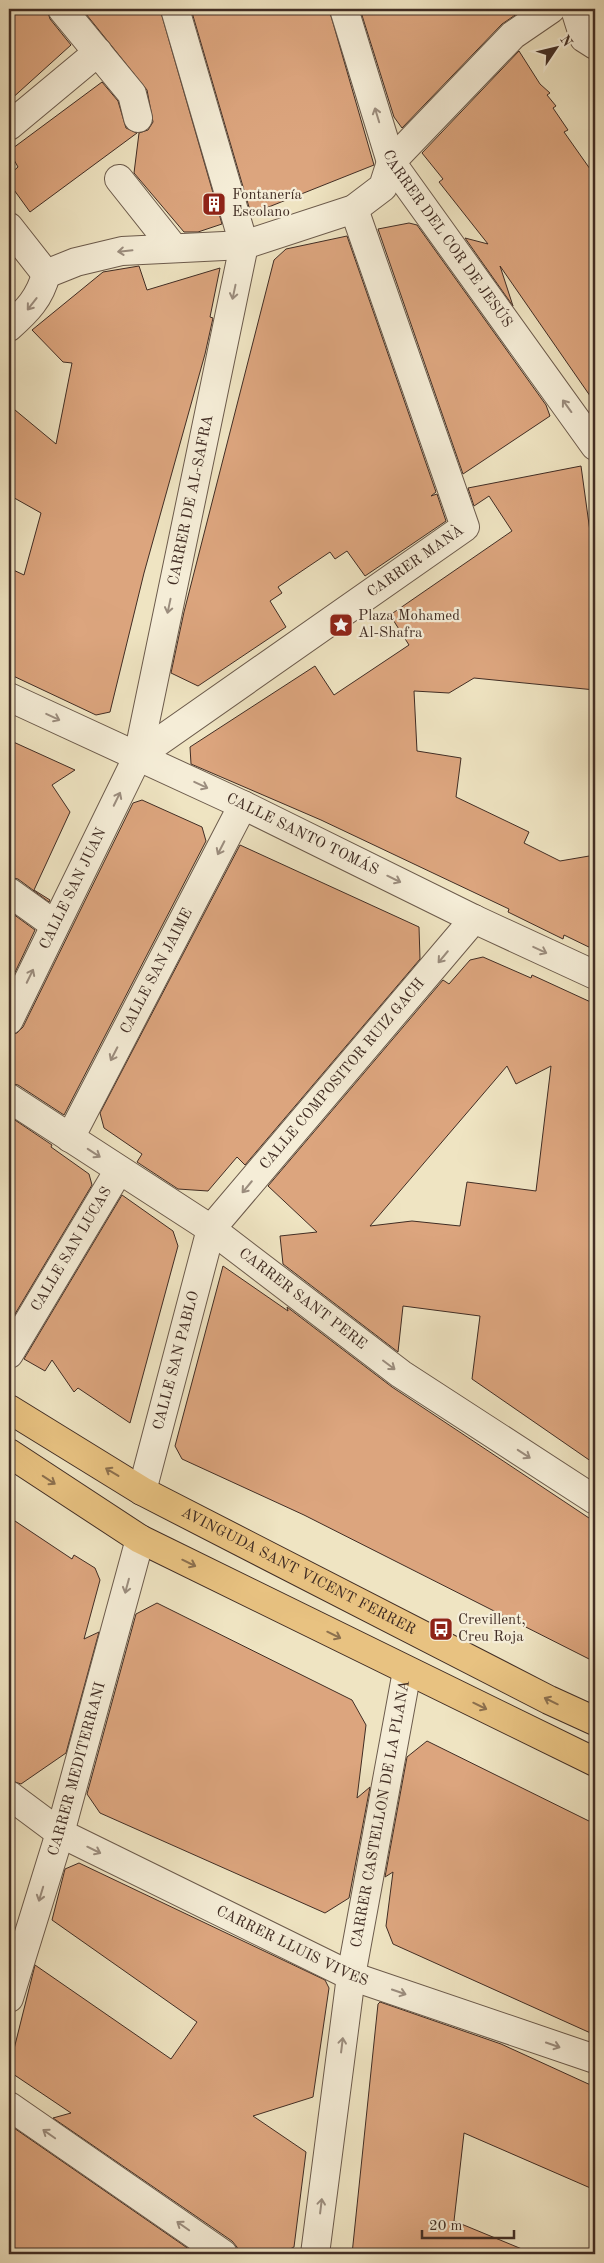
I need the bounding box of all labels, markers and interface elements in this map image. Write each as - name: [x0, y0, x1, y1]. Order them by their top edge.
- north arrow: [532, 22, 582, 72]
- text: N: [557, 33, 575, 50]
- one-way arrow: [371, 107, 381, 123]
- street label: CARRER DEL COR DE JESÚS: [380, 148, 515, 330]
- place label: Fontanería Escolano: [232, 188, 302, 220]
- building icon: Fontanería Escolano: [201, 191, 227, 217]
- one-way arrow: [117, 246, 133, 256]
- one-way arrow: [229, 284, 238, 300]
- one-way arrow: [27, 297, 38, 310]
- one-way arrow: [562, 399, 572, 413]
- street label: CARRER DE AL-SAFRA: [166, 413, 216, 587]
- street label: CARRER MANÀ: [365, 520, 467, 600]
- one-way arrow: [164, 597, 174, 613]
- place label: Plaza Mohamed Al-Shafra: [358, 609, 460, 641]
- place icon: Plaza Mohamed Al-Shafra: [328, 612, 354, 638]
- one-way arrow: [45, 713, 60, 722]
- one-way arrow: [193, 781, 208, 790]
- street label: CALLE SANTO TOMÁS: [224, 791, 381, 878]
- one-way arrow: [113, 792, 122, 807]
- street label: CALLE SAN JUAN: [37, 825, 109, 952]
- one-way arrow: [216, 840, 225, 855]
- one-way arrow: [386, 875, 401, 885]
- street label: CALLE SAN JAIME: [118, 906, 195, 1036]
- one-way arrow: [532, 945, 547, 955]
- one-way arrow: [437, 950, 448, 963]
- one-way arrow: [26, 969, 35, 984]
- street label: CALLE COMPOSITOR RUIZ GACH: [257, 976, 428, 1173]
- one-way arrow: [109, 1047, 119, 1062]
- one-way arrow: [86, 1149, 100, 1159]
- one-way arrow: [241, 1180, 252, 1193]
- street label: CALLE SAN LUCAS: [29, 1184, 115, 1314]
- street label: CARRER SANT PERE: [236, 1246, 369, 1352]
- street label: CALLE SAN PABLO: [151, 1289, 202, 1432]
- one-way arrow: [382, 1359, 395, 1370]
- one-way arrow: [517, 1450, 531, 1460]
- one-way arrow: [105, 1467, 119, 1478]
- one-way arrow: [42, 1475, 56, 1485]
- street label: AVINGUDA SANT VICENT FERRER: [179, 1505, 418, 1638]
- one-way arrow: [181, 1558, 196, 1568]
- one-way arrow: [122, 1578, 131, 1594]
- place label: Crevillent, Creu Roja: [458, 1613, 526, 1645]
- bus stop icon: Crevillent, Creu Roja: [428, 1616, 454, 1642]
- one-way arrow: [326, 1631, 341, 1640]
- street label: CARRER CASTELLON DE LA PLANA: [349, 1679, 413, 1949]
- street label: CARRER MEDITERRANI: [46, 1680, 108, 1858]
- one-way arrow: [544, 1696, 559, 1705]
- one-way arrow: [472, 1702, 487, 1712]
- one-way arrow: [86, 1845, 101, 1855]
- one-way arrow: [36, 1886, 45, 1902]
- street label: CARRER LLUIS VIVES: [214, 1903, 370, 1989]
- one-way arrow: [391, 1988, 407, 1998]
- one-way arrow: [337, 2037, 347, 2053]
- one-way arrow: [545, 2041, 560, 2050]
- one-way arrow: [43, 2129, 57, 2139]
- one-way arrow: [316, 2198, 326, 2214]
- scale bar: [422, 2208, 514, 2240]
- text: 20 m: [429, 2219, 463, 2234]
- one-way arrow: [176, 2221, 190, 2231]

